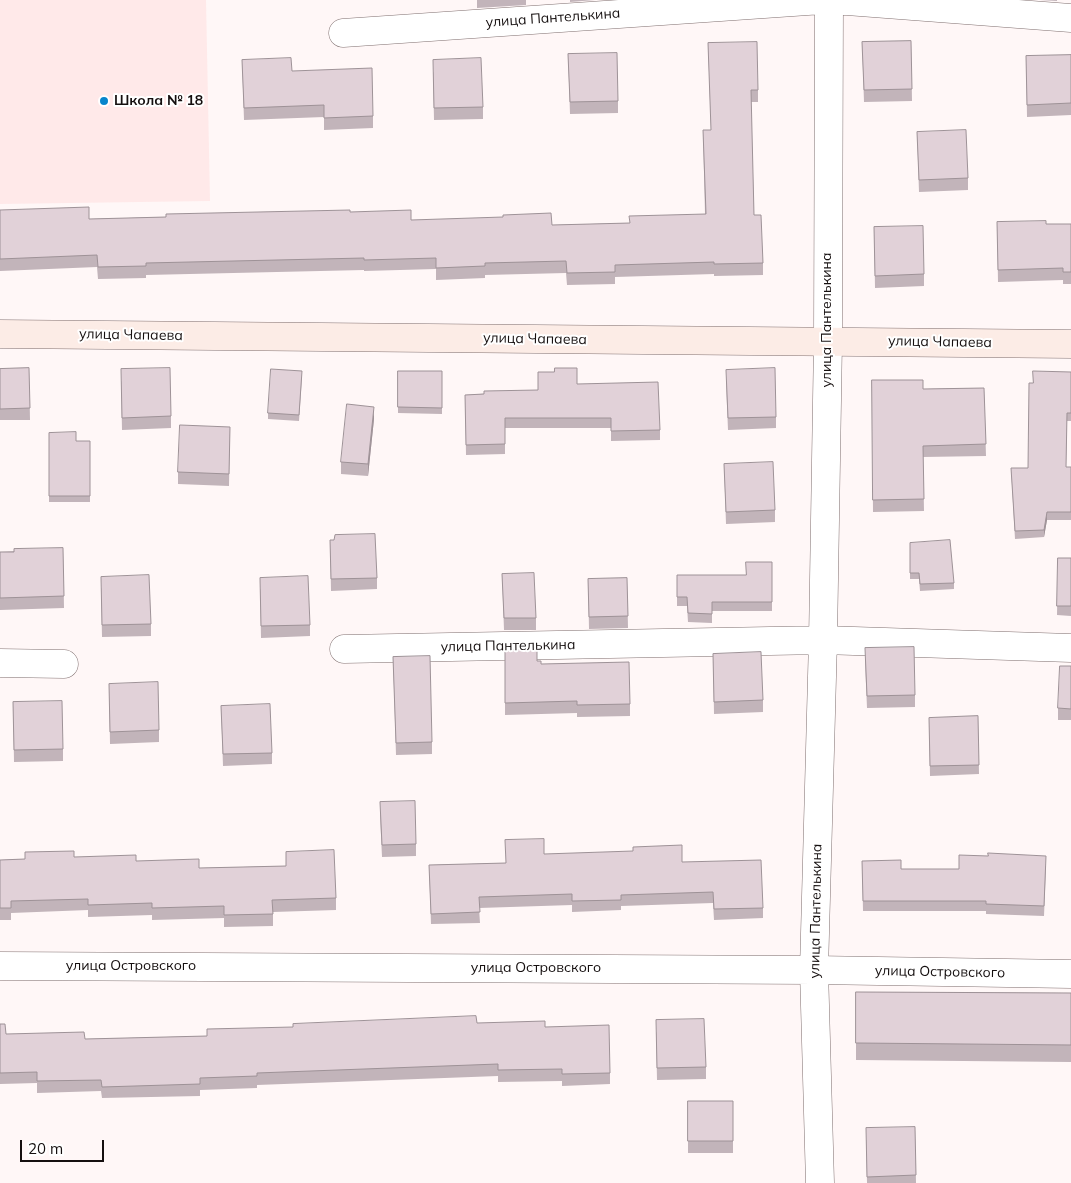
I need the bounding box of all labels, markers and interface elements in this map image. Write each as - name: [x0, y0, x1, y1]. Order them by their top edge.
- street label: улица Пантелькина: [485, 5, 621, 31]
- place label: Школа № 18: [114, 93, 203, 109]
- marker: Школа № 18: [98, 95, 110, 107]
- street label: улица Пантелькина: [819, 253, 835, 387]
- street label: улица Чапаева: [79, 326, 183, 344]
- street label: улица Чапаева: [483, 330, 587, 348]
- street label: улица Чапаева: [888, 333, 992, 351]
- street label: улица Пантелькина: [440, 636, 576, 656]
- street label: улица Пантелькина: [806, 843, 826, 979]
- street label: улица Островского: [66, 958, 196, 974]
- street label: улица Островского: [471, 960, 601, 976]
- street label: улица Островского: [875, 962, 1005, 982]
- scale bar: [22, 1130, 106, 1162]
- text: 20 m: [28, 1139, 63, 1158]

